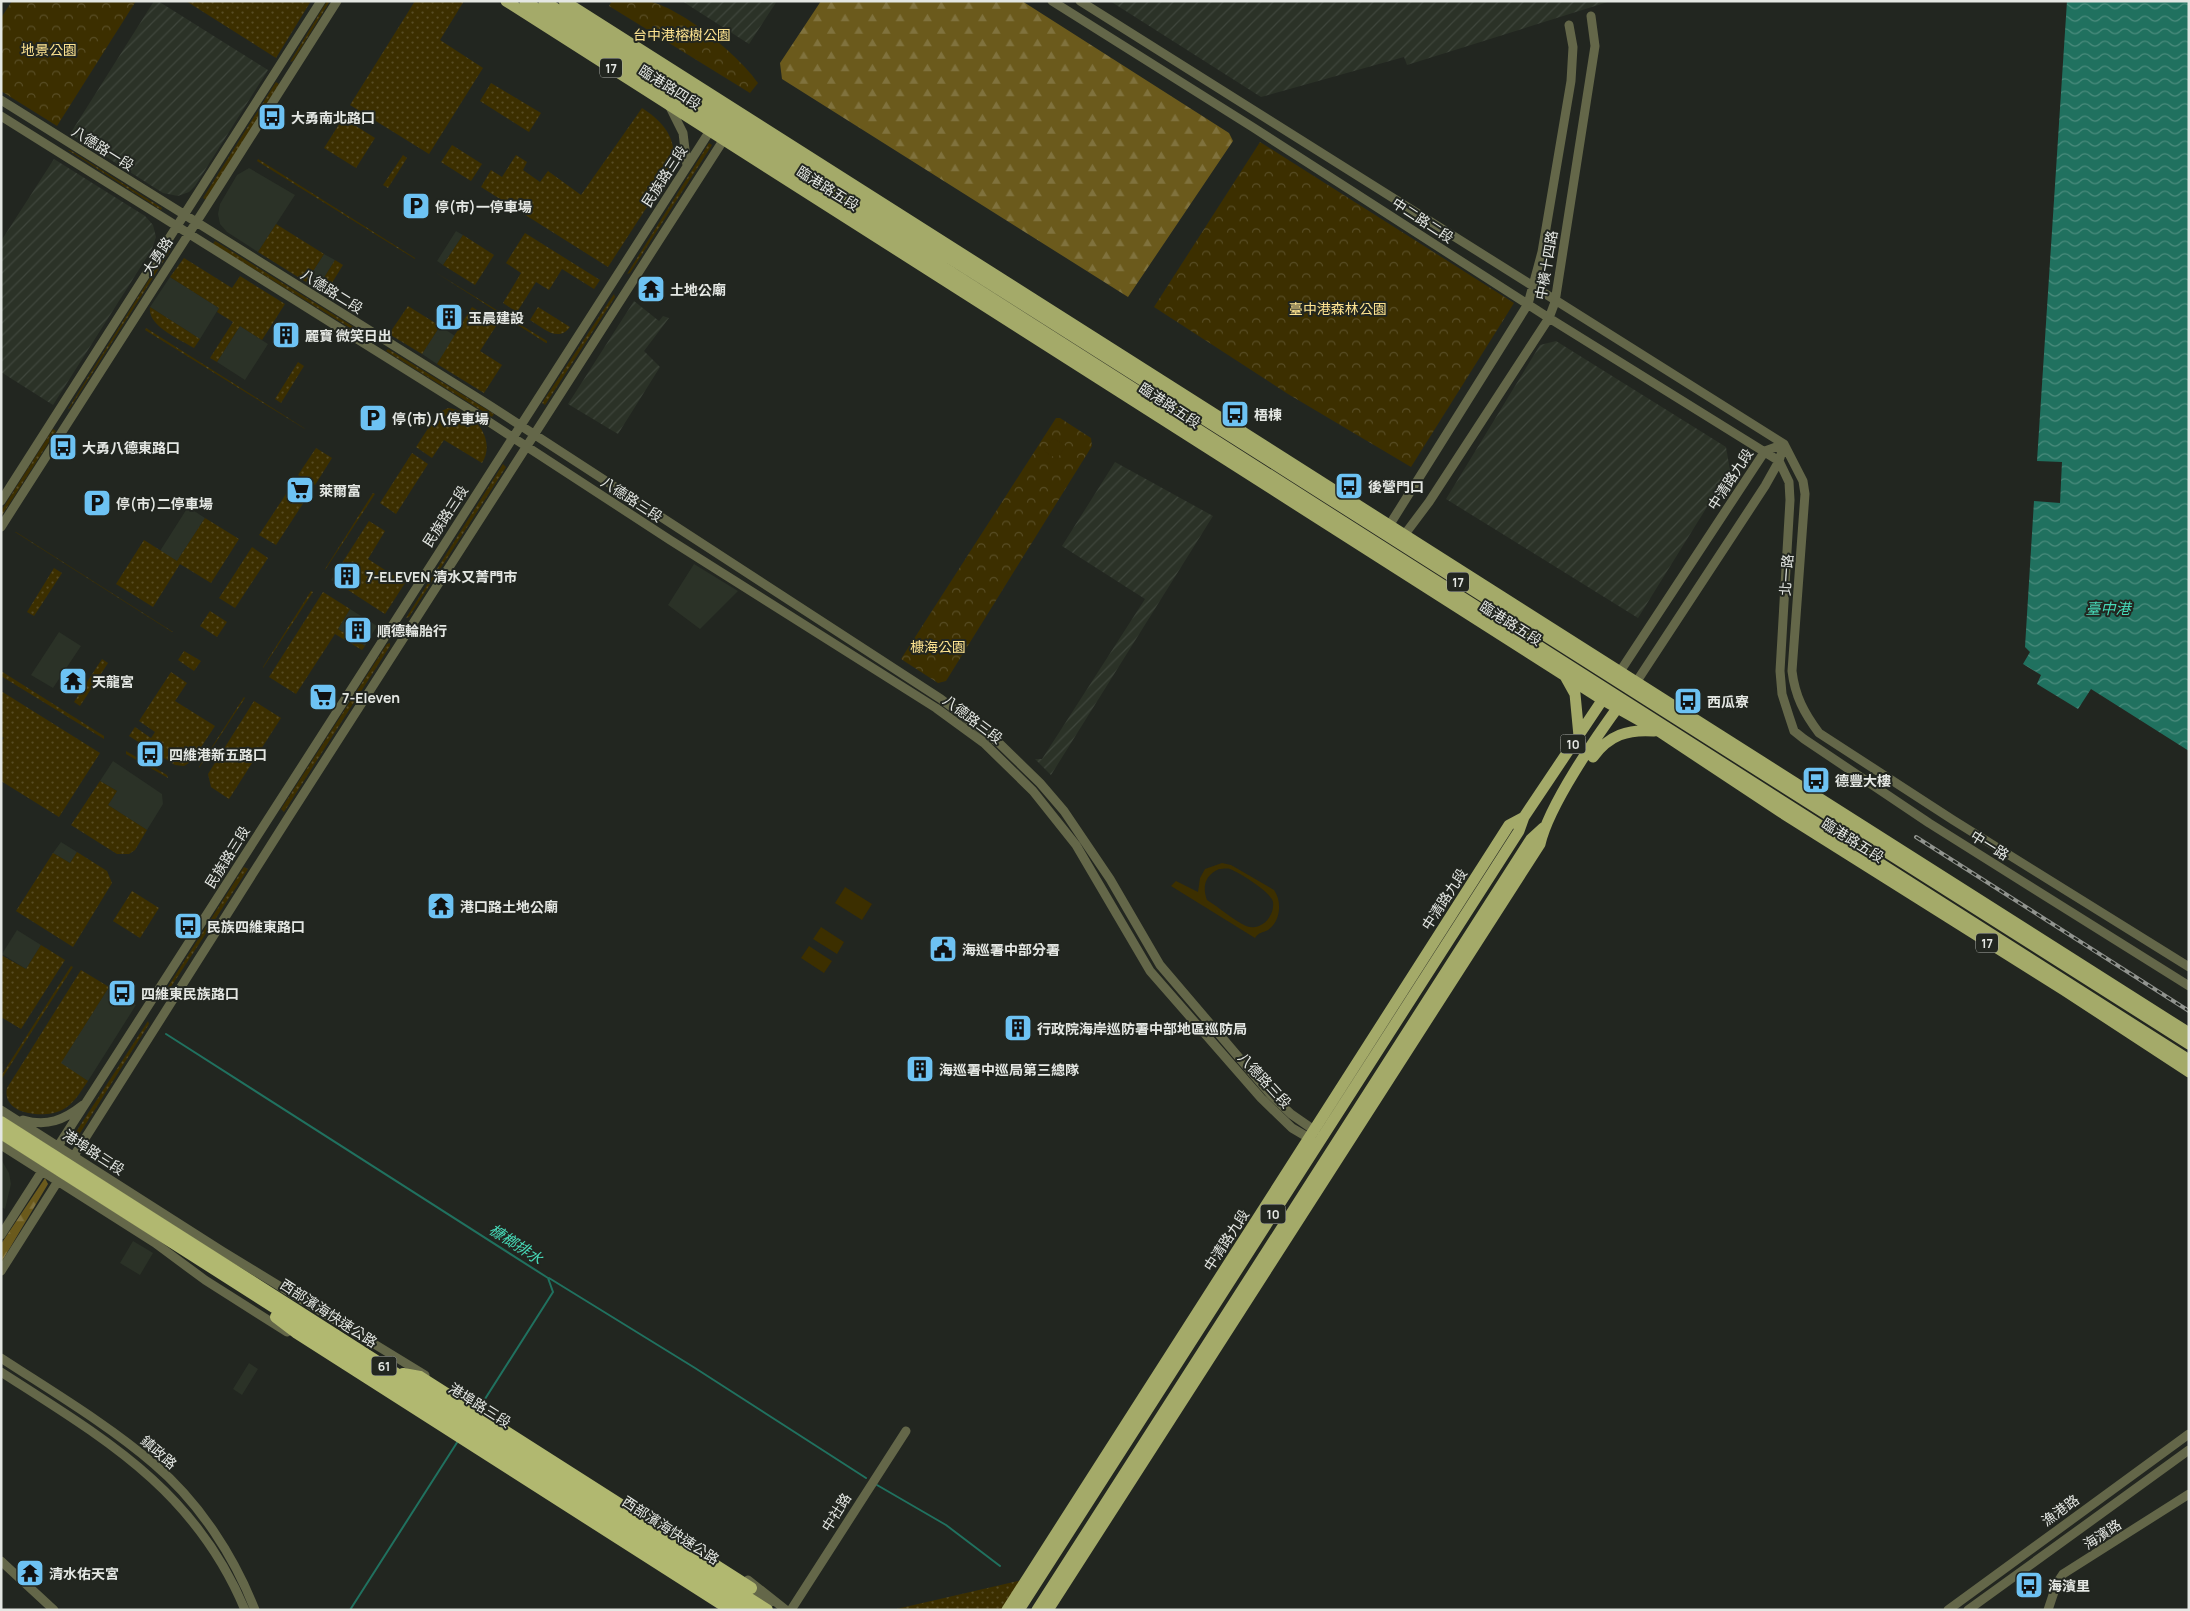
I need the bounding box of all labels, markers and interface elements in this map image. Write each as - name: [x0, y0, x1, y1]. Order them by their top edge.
- park label: 台中港榕樹公園: [633, 25, 731, 44]
- park label: 地景公園: [21, 40, 77, 59]
- road number: 17: [600, 58, 622, 78]
- street label: 臨港路四段: [635, 60, 705, 114]
- bus stop icon: 大勇南北路口: [257, 102, 287, 132]
- place label: 大勇南北路口: [291, 108, 375, 127]
- street label: 八德路一段: [68, 121, 138, 175]
- street label: 民族路三段: [637, 141, 691, 211]
- street label: 臨港路五段: [793, 161, 863, 215]
- parking icon: 停(市)一停車場: [401, 191, 431, 221]
- street label: 中二路二段: [1388, 193, 1458, 247]
- place label: 停(市)一停車場: [435, 197, 532, 216]
- street label: 中橫十四路: [1531, 229, 1561, 301]
- street label: 大勇路: [138, 233, 176, 279]
- street label: 八德路二段: [297, 264, 367, 318]
- temple icon: 土地公廟: [636, 274, 666, 304]
- place label: 土地公廟: [670, 280, 726, 299]
- park label: 臺中港森林公園: [1289, 299, 1387, 318]
- building icon: 玉晨建設: [434, 302, 464, 332]
- place label: 玉晨建設: [468, 308, 524, 327]
- building icon: 麗寶 微笑日出: [271, 320, 301, 350]
- place label: 麗寶 微笑日出: [305, 326, 392, 345]
- street label: 臨港路五段: [1135, 378, 1205, 432]
- bus stop icon: 梧棟: [1220, 399, 1250, 429]
- parking icon: 停(市)八停車場: [358, 403, 388, 433]
- place label: 梧棟: [1254, 405, 1282, 424]
- place label: 停(市)八停車場: [392, 409, 489, 428]
- bus stop icon: 大勇八德東路口: [48, 432, 78, 462]
- place label: 大勇八德東路口: [82, 438, 180, 457]
- street label: 中清路九段: [1703, 444, 1757, 514]
- bus stop icon: 後營門口: [1334, 471, 1364, 501]
- street label: 八德路三段: [597, 472, 667, 526]
- supermarket icon: 萊爾富: [285, 475, 315, 505]
- place label: 後營門口: [1368, 477, 1424, 496]
- place label: 萊爾富: [319, 481, 361, 500]
- street label: 民族路三段: [418, 481, 472, 551]
- parking icon: 停(市)二停車場: [82, 488, 112, 518]
- place label: 停(市)二停車場: [116, 494, 213, 513]
- street label: 北一路: [1775, 553, 1797, 597]
- building icon: 7-ELEVEN 清水又菁門市: [332, 561, 362, 591]
- place label: 7-ELEVEN 清水又菁門市: [366, 567, 517, 586]
- road number: 17: [1447, 572, 1469, 592]
- street label: 臨港路五段: [1476, 596, 1546, 650]
- water label: 臺中港: [2085, 598, 2132, 619]
- building icon: 順德輪胎行: [343, 615, 373, 645]
- place label: 順德輪胎行: [377, 621, 447, 640]
- park label: 槺海公園: [910, 637, 966, 656]
- temple icon: 天龍宮: [58, 666, 88, 696]
- place label: 天龍宮: [92, 672, 134, 691]
- supermarket icon: 7-Eleven: [308, 682, 338, 712]
- bus stop icon: 西瓜寮: [1673, 686, 1703, 716]
- place label: 7-Eleven: [342, 688, 400, 707]
- street label: 八德路三段: [939, 690, 1007, 748]
- place label: 西瓜寮: [1707, 692, 1749, 711]
- road number: 10: [1560, 734, 1586, 754]
- bus stop icon: 四維港新五路口: [135, 739, 165, 769]
- place label: 四維港新五路口: [169, 745, 267, 764]
- bus stop icon: 德豐大樓: [1801, 765, 1831, 795]
- place label: 德豐大樓: [1835, 771, 1891, 790]
- street label: 臨港路五段: [1818, 813, 1888, 867]
- street label: 民族路三段: [200, 822, 254, 892]
- street label: 中一路: [1967, 826, 2013, 864]
- street label: 中清路九段: [1417, 864, 1471, 934]
- temple icon: 港口路土地公廟: [426, 891, 456, 921]
- place label: 港口路土地公廟: [460, 897, 558, 916]
- bus stop icon: 民族四維東路口: [173, 911, 203, 941]
- place label: 民族四維東路口: [207, 917, 305, 936]
- public building icon: 海巡署中部分署: [928, 934, 958, 964]
- road number: 17: [1976, 934, 1998, 952]
- place label: 海巡署中部分署: [962, 940, 1060, 959]
- bus stop icon: 四維東民族路口: [107, 978, 137, 1008]
- place label: 四維東民族路口: [141, 984, 239, 1003]
- building icon: 行政院海岸巡防署中部地區巡防局: [1003, 1013, 1033, 1043]
- place label: 行政院海岸巡防署中部地區巡防局: [1037, 1019, 1247, 1038]
- street label: 八德路三段: [1234, 1048, 1296, 1112]
- building icon: 海巡署中巡局第三總隊: [905, 1054, 935, 1084]
- place label: 海巡署中巡局第三總隊: [939, 1060, 1079, 1079]
- street label: 港埠路三段: [59, 1125, 129, 1179]
- road number: 10: [1260, 1204, 1286, 1224]
- street label: 中清路九段: [1199, 1205, 1253, 1275]
- water label: 槺榔排水: [485, 1219, 548, 1270]
- street label: 西部濱海快速公路: [277, 1275, 381, 1351]
- road number: 61: [372, 1356, 396, 1375]
- street label: 港埠路三段: [445, 1378, 515, 1432]
- street label: 鎮政路: [137, 1431, 181, 1473]
- street label: 中社路: [817, 1489, 855, 1535]
- street label: 漁港路: [2037, 1490, 2083, 1530]
- street label: 西部濱海快速公路: [619, 1492, 723, 1568]
- street label: 海濱路: [2079, 1515, 2125, 1553]
- temple icon: 清水佑天宮: [15, 1558, 45, 1588]
- place label: 清水佑天宮: [49, 1564, 119, 1583]
- bus stop icon: 海濱里: [2014, 1570, 2044, 1600]
- place label: 海濱里: [2048, 1576, 2090, 1595]

